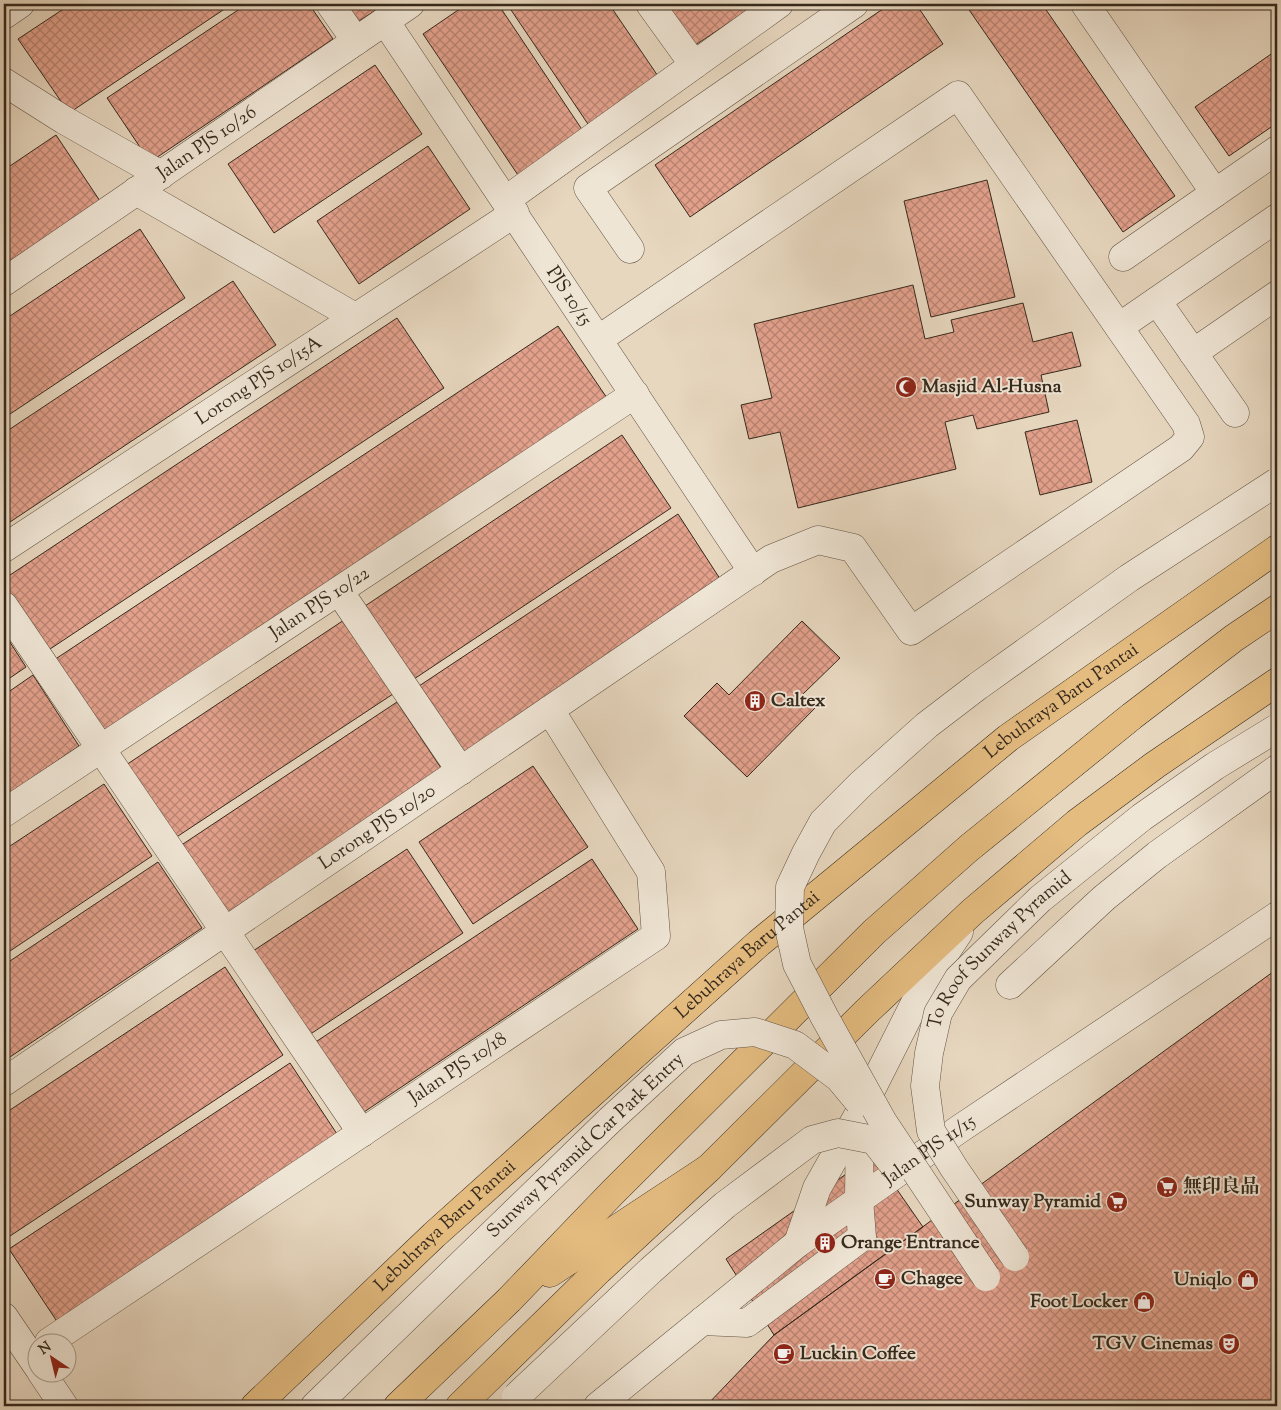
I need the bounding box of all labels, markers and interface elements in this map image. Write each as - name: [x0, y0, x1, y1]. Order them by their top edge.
- street label: Jalan PJS 10/26: [151, 99, 262, 187]
- street label: PJS 10/15: [539, 261, 599, 332]
- street label: Lorong PJS 10/15A: [191, 329, 328, 432]
- place label: Masjid Al-Husna: [922, 374, 1062, 401]
- mosque icon: Masjid Al-Husna: [894, 375, 918, 399]
- street label: Jalan PJS 10/22: [264, 560, 375, 647]
- street label: Lebuhraya Baru Pantai: [979, 637, 1144, 766]
- place label: Caltex: [771, 688, 826, 715]
- building icon: Caltex: [743, 689, 767, 713]
- street label: Lorong PJS 10/20: [314, 778, 441, 877]
- street label: To Roof Sunway Pyramid: [921, 865, 1078, 1031]
- street label: Lebuhraya Baru Pantai: [669, 885, 826, 1026]
- street label: Jalan PJS 10/18: [403, 1026, 513, 1112]
- street label: Sunway Pyramid Car Park Entry: [481, 1047, 691, 1245]
- street label: Jalan PJS 11/15: [877, 1108, 981, 1193]
- street label: Lebuhraya Baru Pantai: [369, 1154, 522, 1298]
- place label: 無印良品: [1183, 1174, 1259, 1201]
- supermarket icon: 無印良品: [1155, 1175, 1179, 1199]
- place label: Sunway Pyramid: [964, 1189, 1101, 1216]
- supermarket icon: Sunway Pyramid: [1105, 1190, 1129, 1214]
- place label: Orange Entrance: [841, 1230, 980, 1257]
- building icon: Orange Entrance: [813, 1231, 837, 1255]
- place label: Chagee: [901, 1266, 963, 1293]
- cafe icon: Chagee: [873, 1267, 897, 1291]
- place label: Uniqlo: [1174, 1267, 1233, 1294]
- shop icon: Uniqlo: [1236, 1268, 1260, 1292]
- place label: Foot Locker: [1030, 1289, 1129, 1316]
- shop icon: Foot Locker: [1132, 1290, 1156, 1314]
- place label: TGV Cinemas: [1092, 1331, 1214, 1358]
- north arrow: [28, 1332, 78, 1382]
- theatre icon: TGV Cinemas: [1217, 1332, 1241, 1356]
- text: N: [35, 1338, 56, 1360]
- place label: Luckin Coffee: [800, 1341, 916, 1368]
- cafe icon: Luckin Coffee: [772, 1342, 796, 1366]

